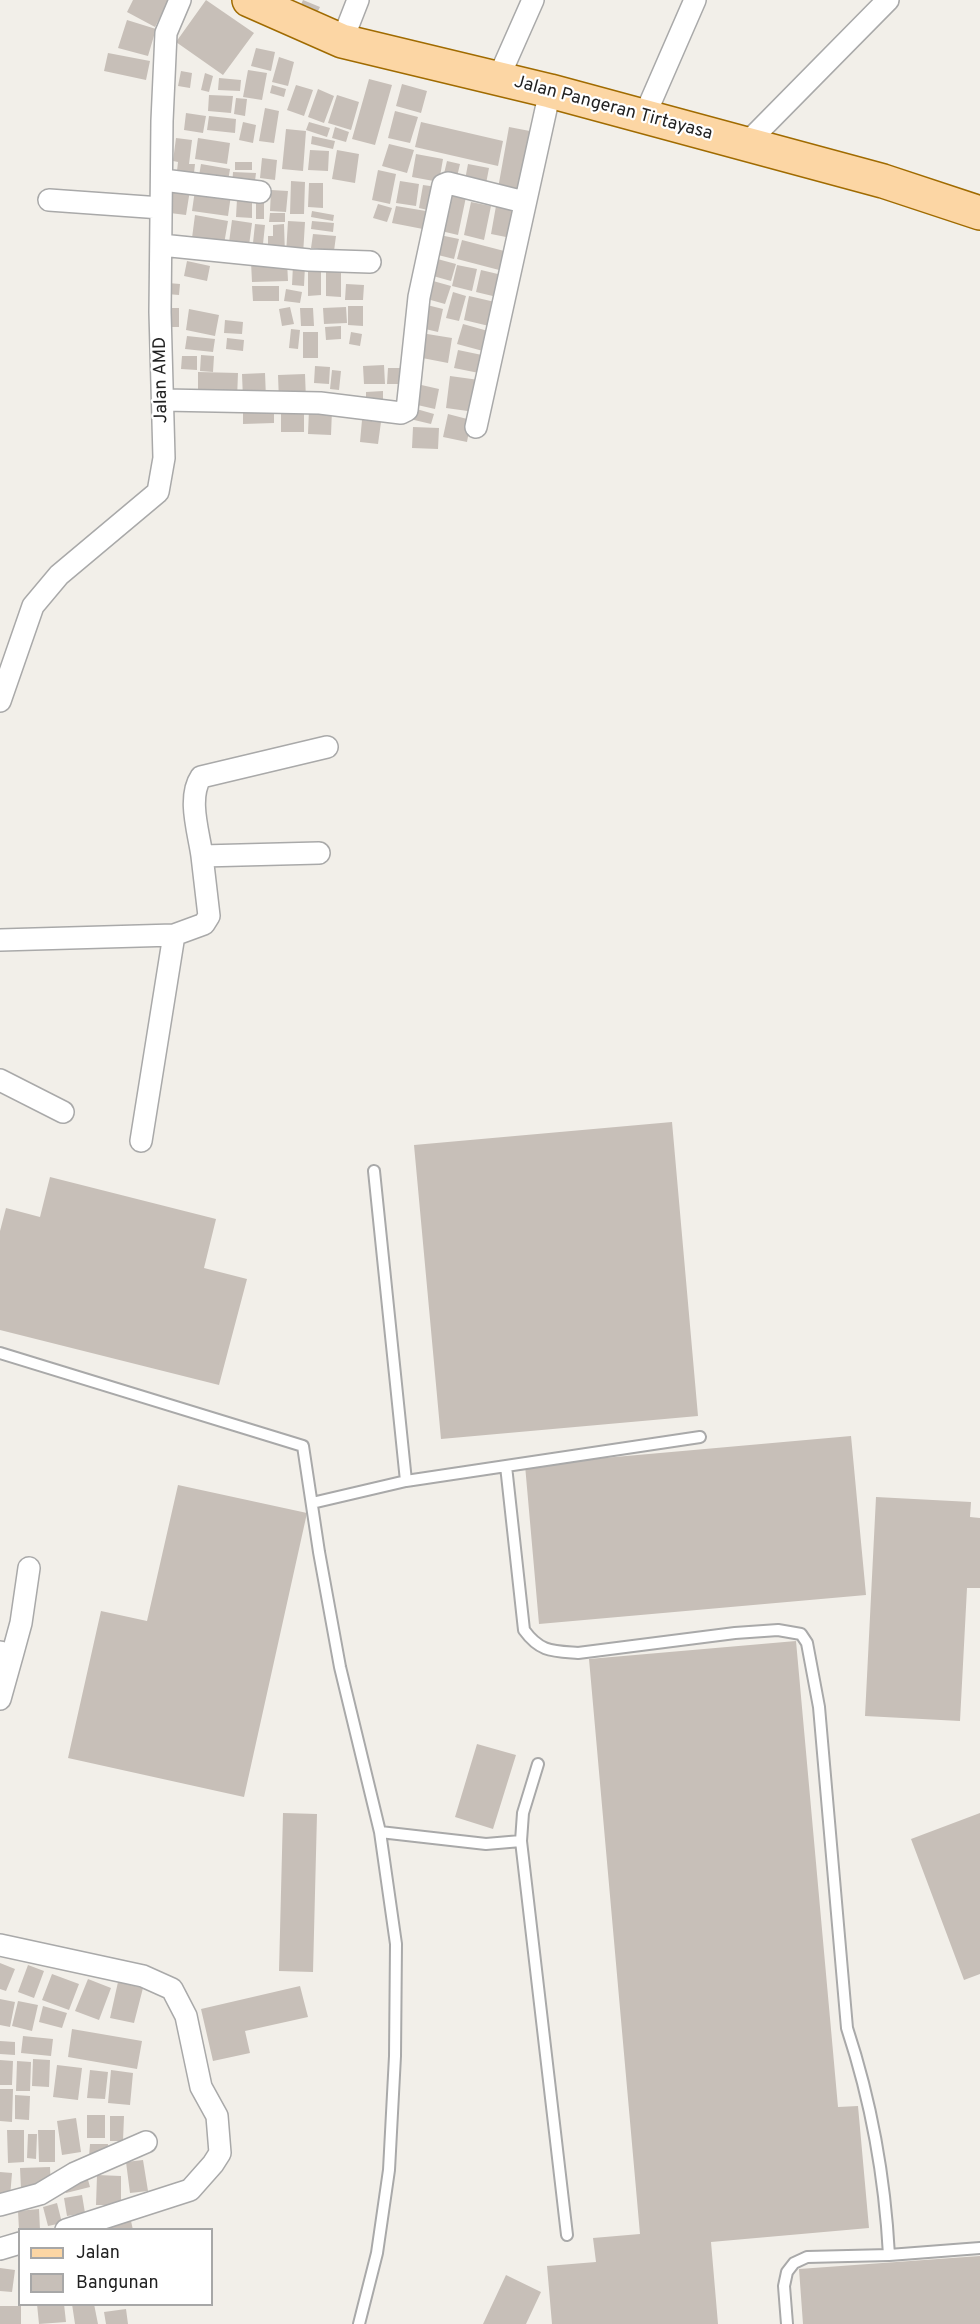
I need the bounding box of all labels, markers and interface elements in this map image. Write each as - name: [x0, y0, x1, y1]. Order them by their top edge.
- street label: Jalan Pangeran Tirtayasa: [511, 72, 715, 146]
- street label: Jalan AMD: [150, 337, 174, 423]
- legend: [18, 2228, 213, 2306]
- text: Jalan: [76, 2242, 120, 2265]
- text: Bangunan: [76, 2272, 159, 2295]

